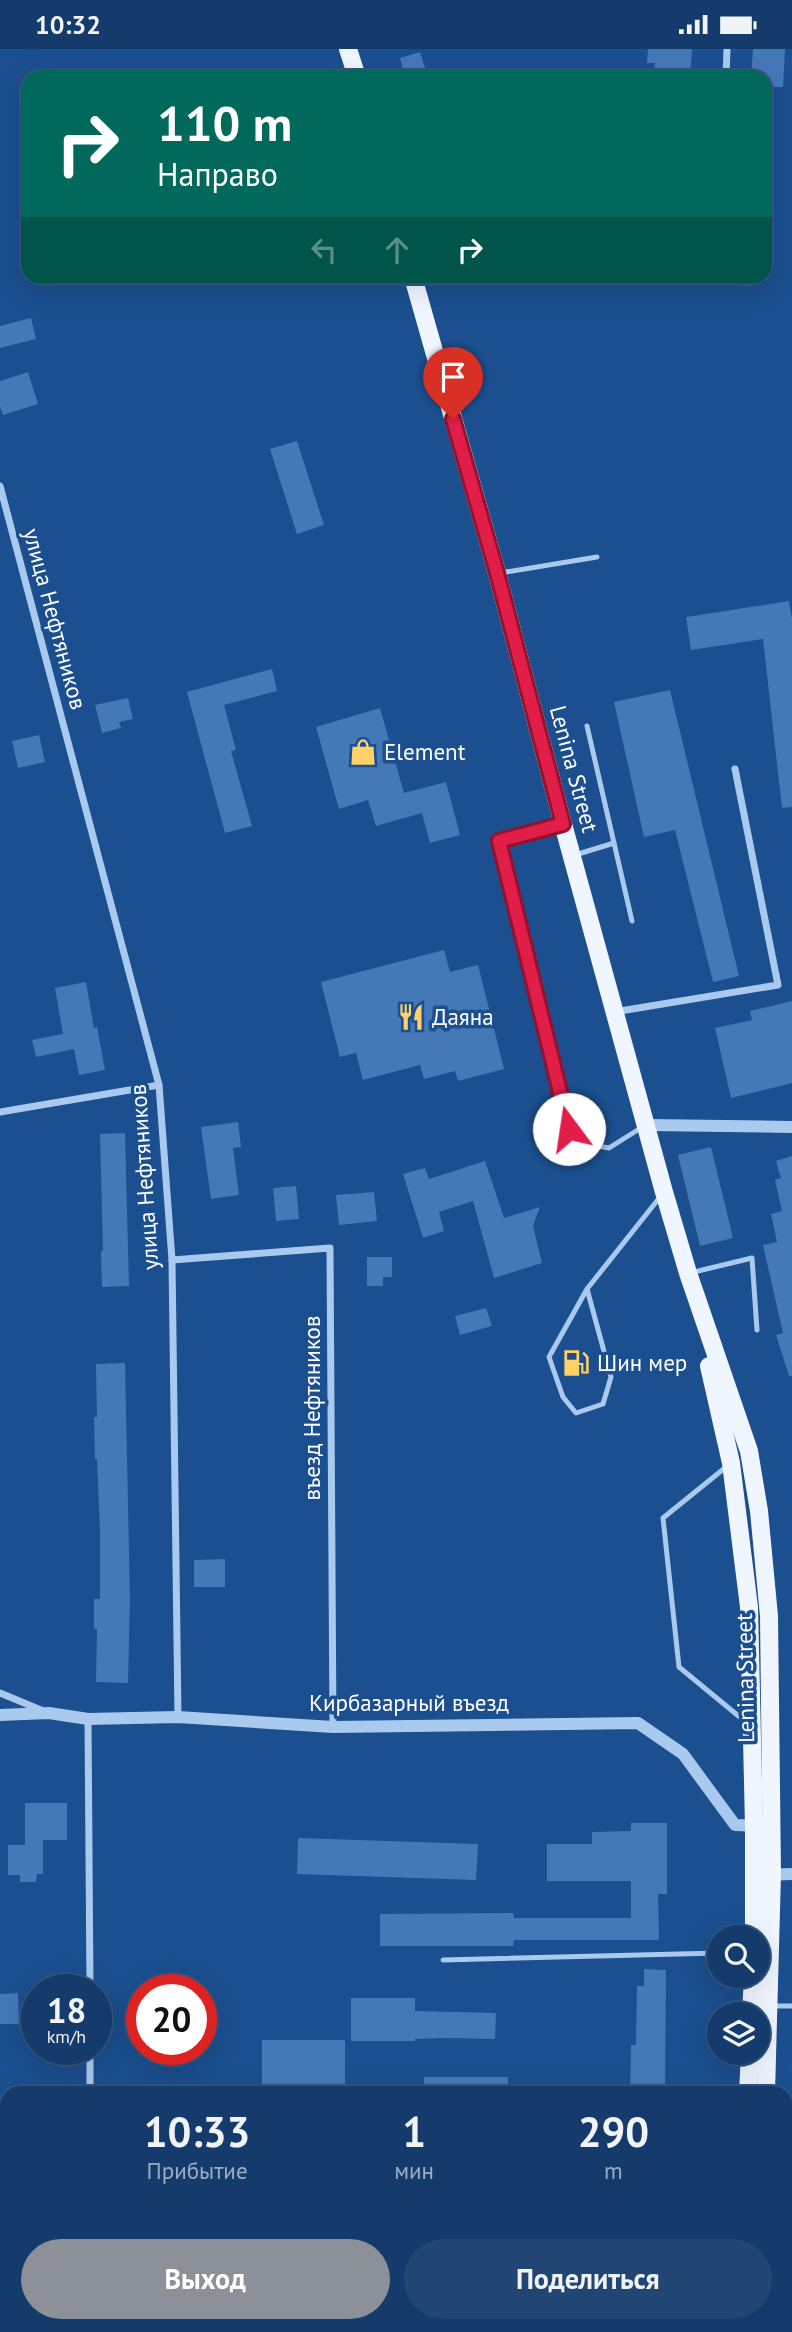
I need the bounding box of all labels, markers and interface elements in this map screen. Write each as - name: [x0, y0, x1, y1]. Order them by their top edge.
- text: 10:32: [35, 8, 101, 41]
- text: 110 m: [157, 91, 292, 155]
- icon: right: [42, 98, 133, 189]
- text: Направо: [157, 153, 278, 195]
- icon: left: [305, 231, 343, 269]
- icon: ahead: [378, 231, 416, 269]
- icon: right: [451, 231, 489, 269]
- pin: [423, 347, 483, 419]
- icon: arrive: [434, 358, 472, 396]
- street label: улица Нефтяников: [17, 525, 94, 713]
- street label: Lenina Street: [544, 702, 605, 836]
- shop icon: Element: [348, 737, 378, 767]
- place label: Element: [384, 737, 466, 766]
- restaurant icon: Даяна: [396, 1002, 426, 1032]
- place label: Даяна: [432, 1002, 494, 1031]
- street label: улица Нефтяников: [123, 1083, 164, 1271]
- position arrow: [532, 1092, 606, 1166]
- street label: въезд Нефтяников: [297, 1316, 326, 1500]
- fuel station icon: Шин мер: [561, 1348, 591, 1378]
- place label: Шин мер: [597, 1348, 687, 1377]
- street label: Lenina Street: [729, 1613, 760, 1743]
- street label: Кирбазарный въезд: [309, 1688, 509, 1717]
- map controls: [707, 1925, 770, 2065]
- button: search: [707, 1925, 770, 1988]
- speed limit sign: 20: [126, 1974, 217, 2065]
- text: 18: [47, 1987, 86, 2033]
- button: layers: [707, 2002, 770, 2065]
- text: km/h: [47, 2025, 86, 2048]
- text: 10:33: [144, 2104, 250, 2159]
- text: 1: [402, 2104, 426, 2159]
- text: 290: [578, 2104, 649, 2159]
- text: Прибытие: [147, 2156, 248, 2185]
- text: мин: [394, 2156, 434, 2185]
- text: m: [604, 2156, 623, 2185]
- button: Выход: [21, 2239, 390, 2319]
- button: Поделиться: [404, 2239, 772, 2319]

